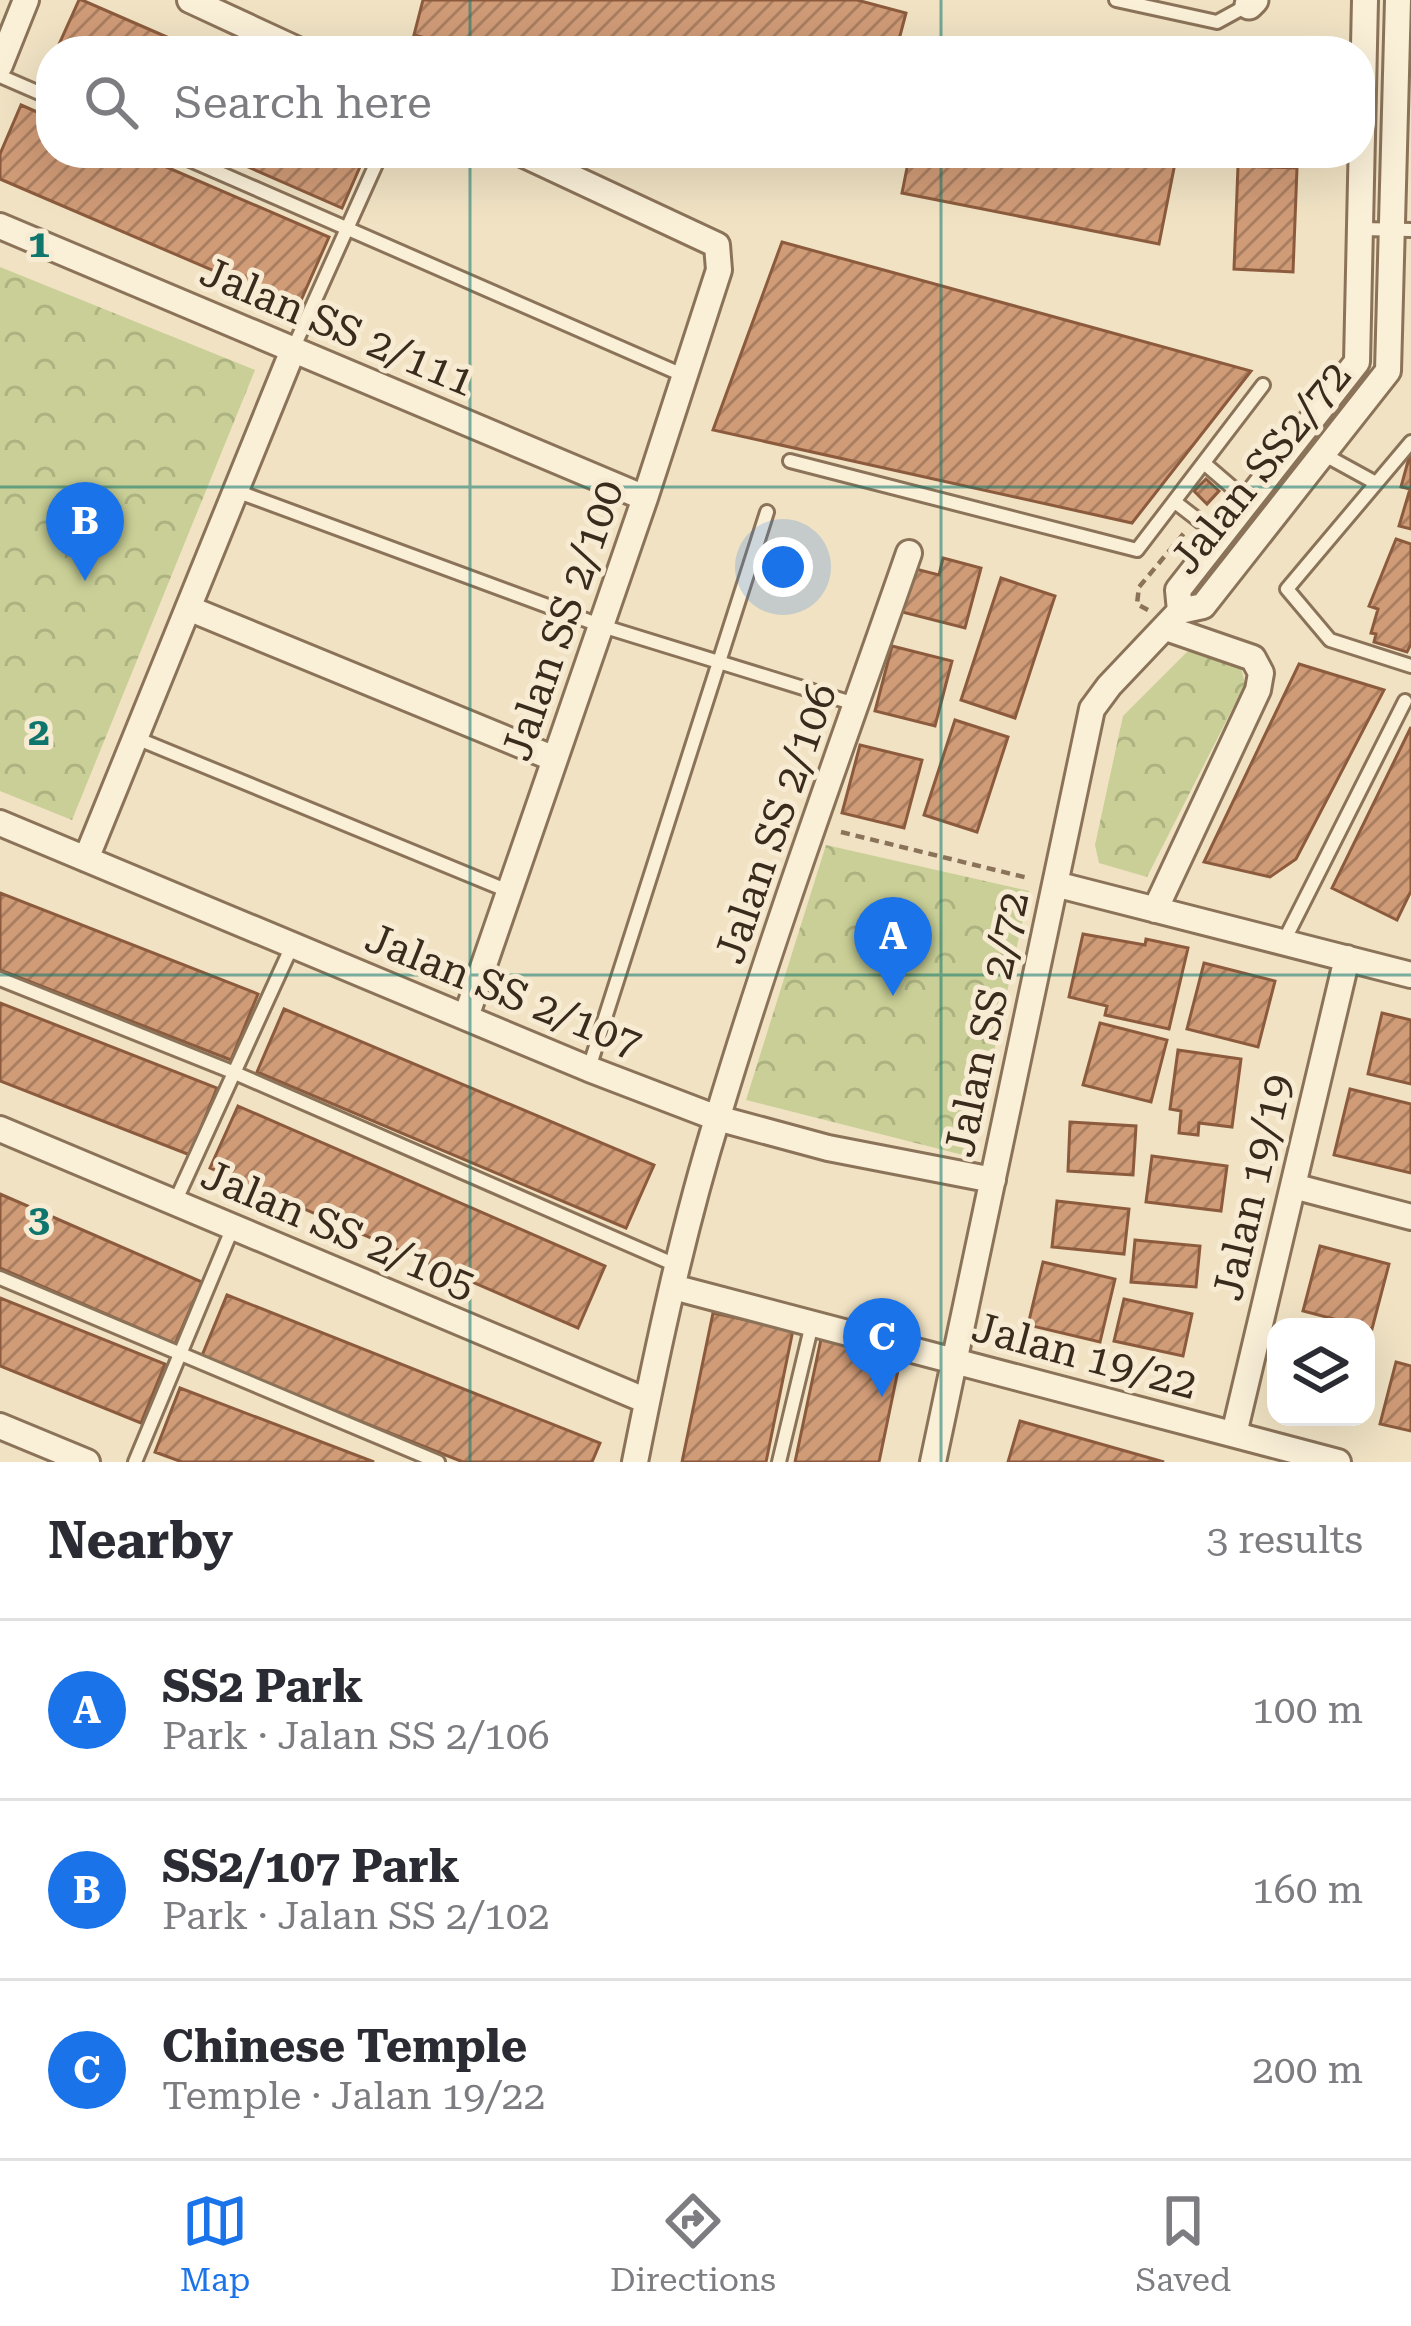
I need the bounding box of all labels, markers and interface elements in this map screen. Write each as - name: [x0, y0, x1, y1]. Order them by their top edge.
- search box: [36, 36, 1375, 168]
- icon: search: [78, 69, 144, 135]
- text: Search here: [174, 76, 432, 129]
- text: 1: [28, 221, 50, 267]
- street label: Jalan SS 2/111: [193, 247, 482, 406]
- street label: Jalan SS2/72: [1160, 351, 1361, 583]
- street label: Jalan SS 2/100: [492, 474, 633, 767]
- pin: B: [46, 482, 124, 581]
- your location: [753, 537, 813, 597]
- street label: Jalan SS 2/106: [705, 677, 846, 970]
- text: 2: [28, 709, 50, 755]
- street label: Jalan SS 2/72: [935, 887, 1038, 1161]
- pin: A: [854, 897, 932, 996]
- street label: Jalan SS 2/107: [359, 913, 649, 1068]
- street label: Jalan 19/19: [1203, 1069, 1302, 1305]
- street label: Jalan SS 2/105: [194, 1150, 483, 1309]
- text: 3: [28, 1196, 50, 1242]
- pin: C: [843, 1298, 921, 1397]
- street label: Jalan 19/22: [967, 1302, 1203, 1409]
- map controls: [1267, 1318, 1375, 1426]
- button: layers: [1267, 1318, 1375, 1426]
- text: Nearby: [48, 1511, 233, 1570]
- text: 3 results: [1206, 1517, 1363, 1563]
- text: SS2 Park: [162, 1660, 363, 1713]
- text: A: [73, 1687, 101, 1733]
- text: 100 m: [1252, 1687, 1363, 1733]
- text: Park · Jalan SS 2/106: [162, 1713, 550, 1759]
- text: SS2/107 Park: [162, 1840, 460, 1893]
- text: B: [73, 1867, 101, 1913]
- text: 160 m: [1252, 1867, 1363, 1913]
- text: Park · Jalan SS 2/102: [162, 1893, 550, 1939]
- text: Chinese Temple: [162, 2020, 527, 2073]
- text: C: [73, 2047, 101, 2093]
- text: 200 m: [1252, 2047, 1363, 2093]
- text: Temple · Jalan 19/22: [162, 2073, 545, 2119]
- tab: Map: [180, 2188, 250, 2299]
- tab: Directions: [610, 2188, 776, 2299]
- tab: Saved: [1136, 2188, 1231, 2299]

